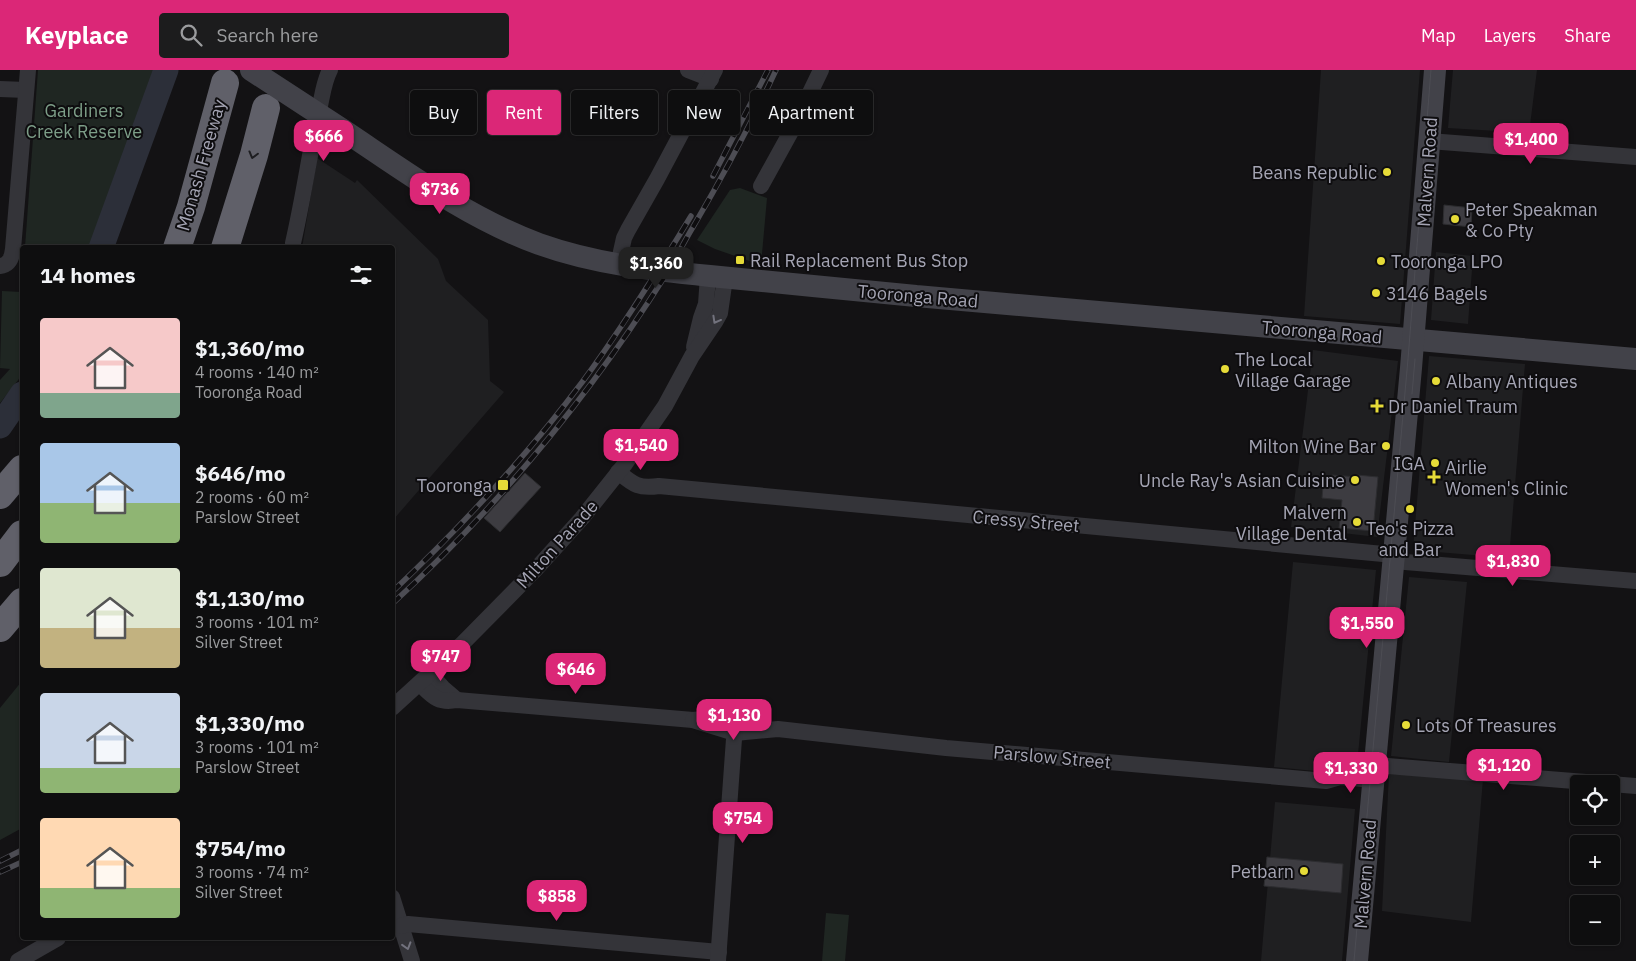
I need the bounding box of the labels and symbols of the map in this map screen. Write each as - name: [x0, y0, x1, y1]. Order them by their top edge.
- street label: Monash Freeway: [171, 97, 231, 233]
- park label: Gardiners Creek Reserve: [26, 99, 142, 143]
- street label: Malvern Road: [1412, 116, 1442, 228]
- pin: $666: [294, 119, 354, 162]
- pin: $1,400: [1490, 122, 1572, 165]
- one-way arrow: [249, 151, 259, 159]
- place label: Beans Republic: [1252, 161, 1377, 184]
- marker: Beans Republic: [1381, 166, 1393, 178]
- pin: $736: [410, 172, 470, 215]
- place label: Peter Speakman & Co Pty: [1465, 198, 1598, 242]
- marker: Peter Speakman & Co Pty: [1449, 213, 1461, 225]
- pin: $1,360: [615, 246, 697, 289]
- place label: Rail Replacement Bus Stop: [750, 249, 968, 272]
- place label: Tooronga LPO: [1391, 250, 1503, 273]
- marker: Rail Replacement Bus Stop: [734, 254, 746, 266]
- marker: Tooronga LPO: [1375, 255, 1387, 267]
- street label: Tooronga Road: [857, 279, 979, 313]
- place label: 3146 Bagels: [1386, 282, 1488, 305]
- marker: 3146 Bagels: [1370, 287, 1382, 299]
- one-way arrow: [712, 314, 722, 323]
- street label: Tooronga Road: [1261, 315, 1383, 349]
- place label: The Local Village Garage: [1235, 348, 1351, 392]
- marker: The Local Village Garage: [1219, 363, 1231, 375]
- place label: Albany Antiques: [1446, 370, 1578, 393]
- marker: Albany Antiques: [1430, 375, 1442, 387]
- place label: Dr Daniel Traum: [1388, 395, 1518, 418]
- marker: Dr Daniel Traum: [1370, 399, 1384, 413]
- pin: $1,540: [600, 428, 682, 471]
- place label: Milton Wine Bar: [1248, 435, 1376, 458]
- marker: Milton Wine Bar: [1380, 440, 1392, 452]
- place label: IGA: [1394, 452, 1425, 475]
- place label: Airlie Women's Clinic: [1445, 456, 1568, 500]
- marker: IGA: [1429, 457, 1441, 469]
- place label: Uncle Ray's Asian Cuisine: [1139, 469, 1345, 492]
- marker: Airlie Women's Clinic: [1427, 470, 1441, 484]
- place label: Tooronga: [417, 474, 492, 497]
- marker: Uncle Ray's Asian Cuisine: [1349, 474, 1361, 486]
- marker: Tooronga: [496, 478, 510, 492]
- street label: Milton Parade: [511, 495, 603, 593]
- place label: Malvern Village Dental: [1236, 501, 1347, 545]
- marker: Teo's Pizza and Bar: [1404, 503, 1416, 515]
- street label: Cressy Street: [972, 505, 1080, 537]
- marker: Malvern Village Dental: [1351, 516, 1363, 528]
- place label: Teo's Pizza and Bar: [1366, 517, 1454, 561]
- pin: $1,830: [1472, 544, 1554, 587]
- pin: $1,550: [1326, 606, 1408, 649]
- pin: $747: [411, 640, 471, 682]
- pin: $646: [546, 652, 606, 695]
- pin: $1,130: [693, 698, 775, 741]
- place label: Lots Of Treasures: [1416, 714, 1557, 737]
- marker: Lots Of Treasures: [1400, 719, 1412, 731]
- street label: Parslow Street: [992, 740, 1112, 774]
- pin: $1,120: [1463, 748, 1545, 791]
- pin: $1,330: [1310, 752, 1392, 794]
- pin: $754: [713, 802, 773, 844]
- street label: Malvern Road: [1349, 818, 1381, 930]
- place label: Petbarn: [1230, 860, 1294, 883]
- marker: Petbarn: [1298, 865, 1310, 877]
- pin: $858: [527, 880, 587, 922]
- one-way arrow: [402, 941, 412, 949]

